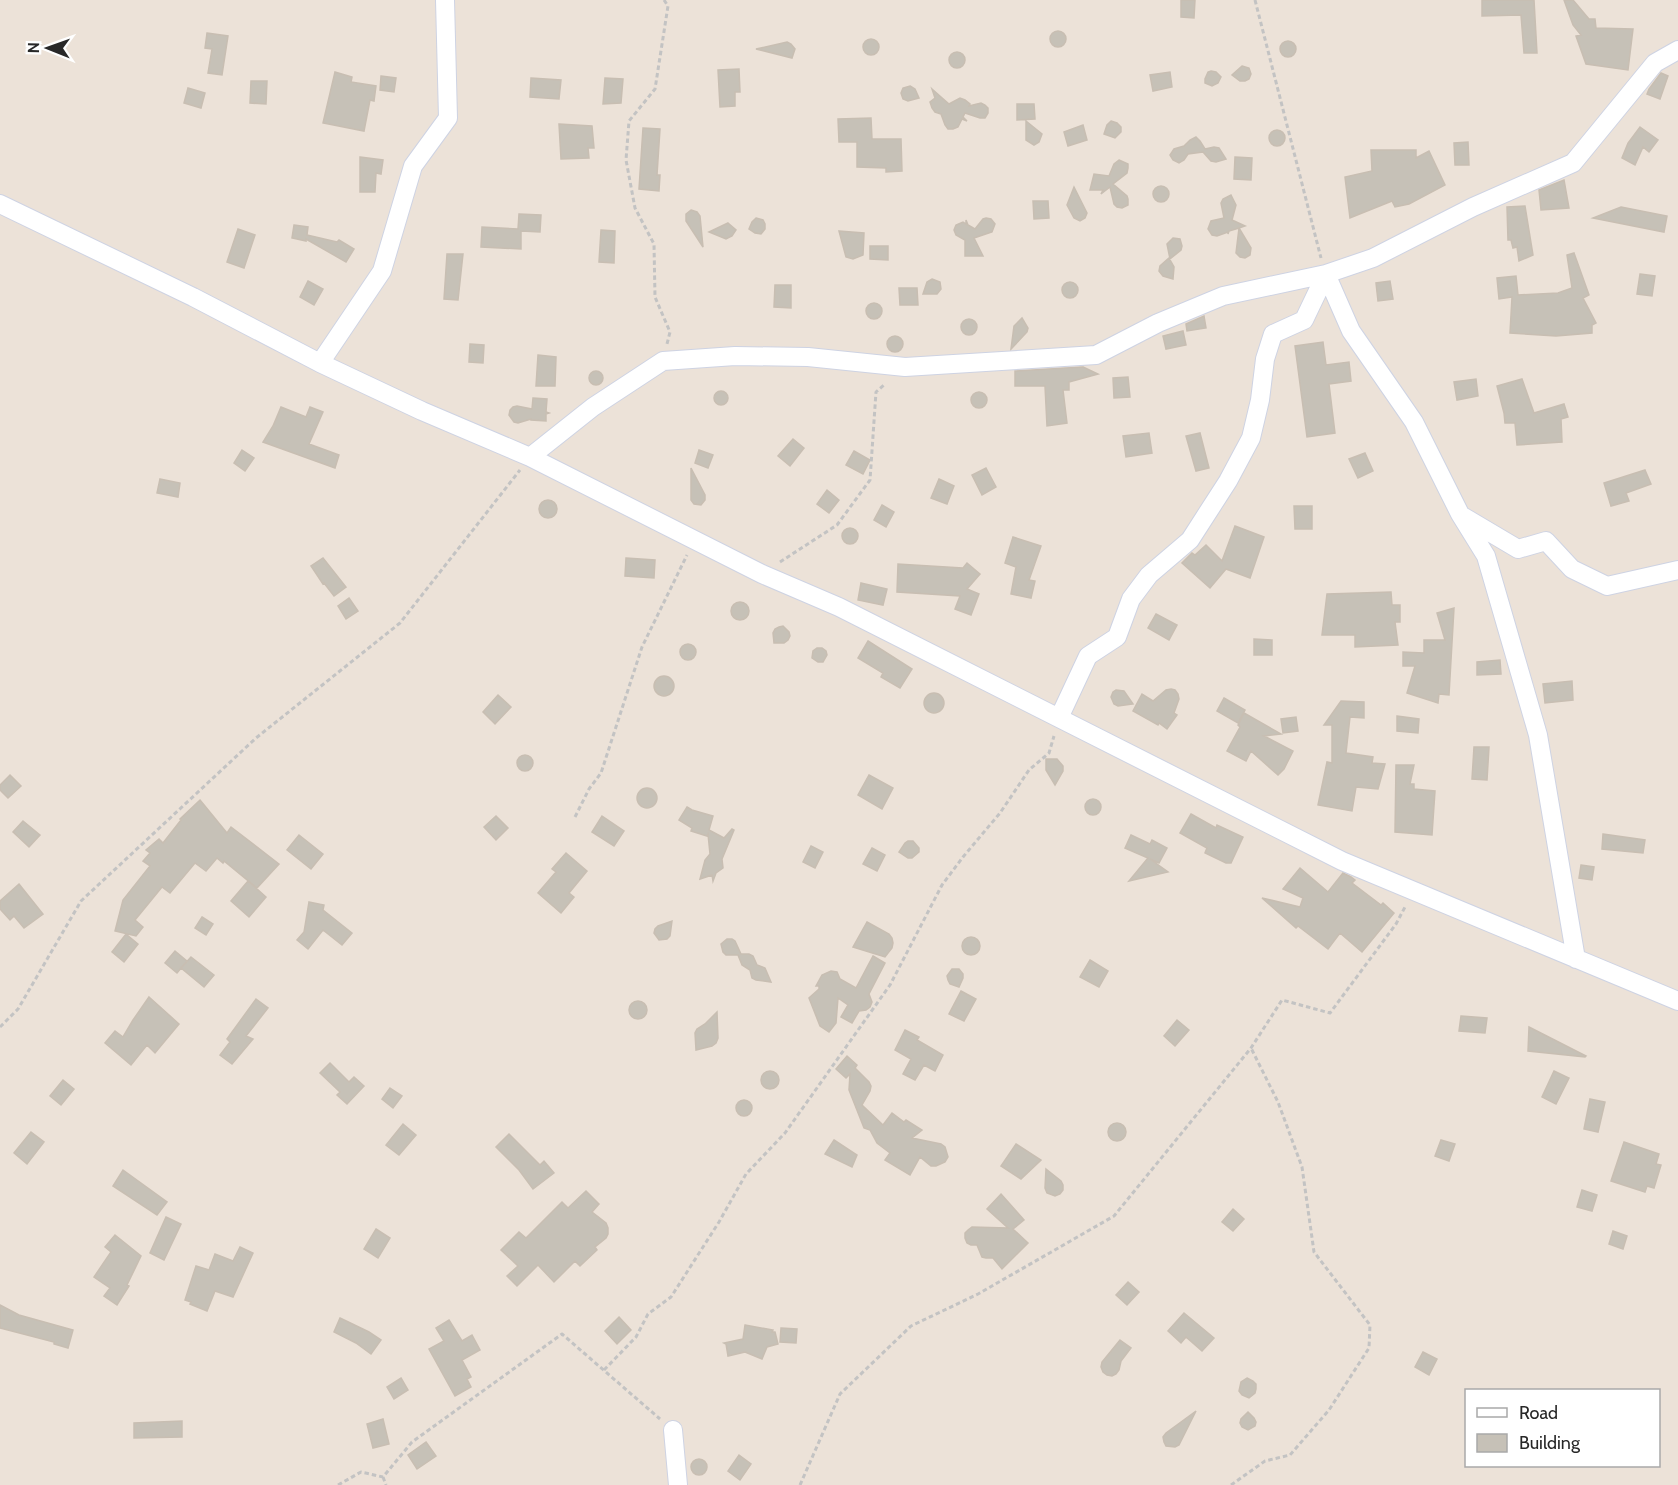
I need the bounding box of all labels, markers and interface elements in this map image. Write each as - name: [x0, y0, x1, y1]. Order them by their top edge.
- north arrow: [18, 18, 78, 78]
- text: N: [24, 42, 43, 54]
- legend: [1465, 1389, 1660, 1467]
- text: Road: [1519, 1402, 1558, 1424]
- text: Building: [1519, 1432, 1581, 1454]

